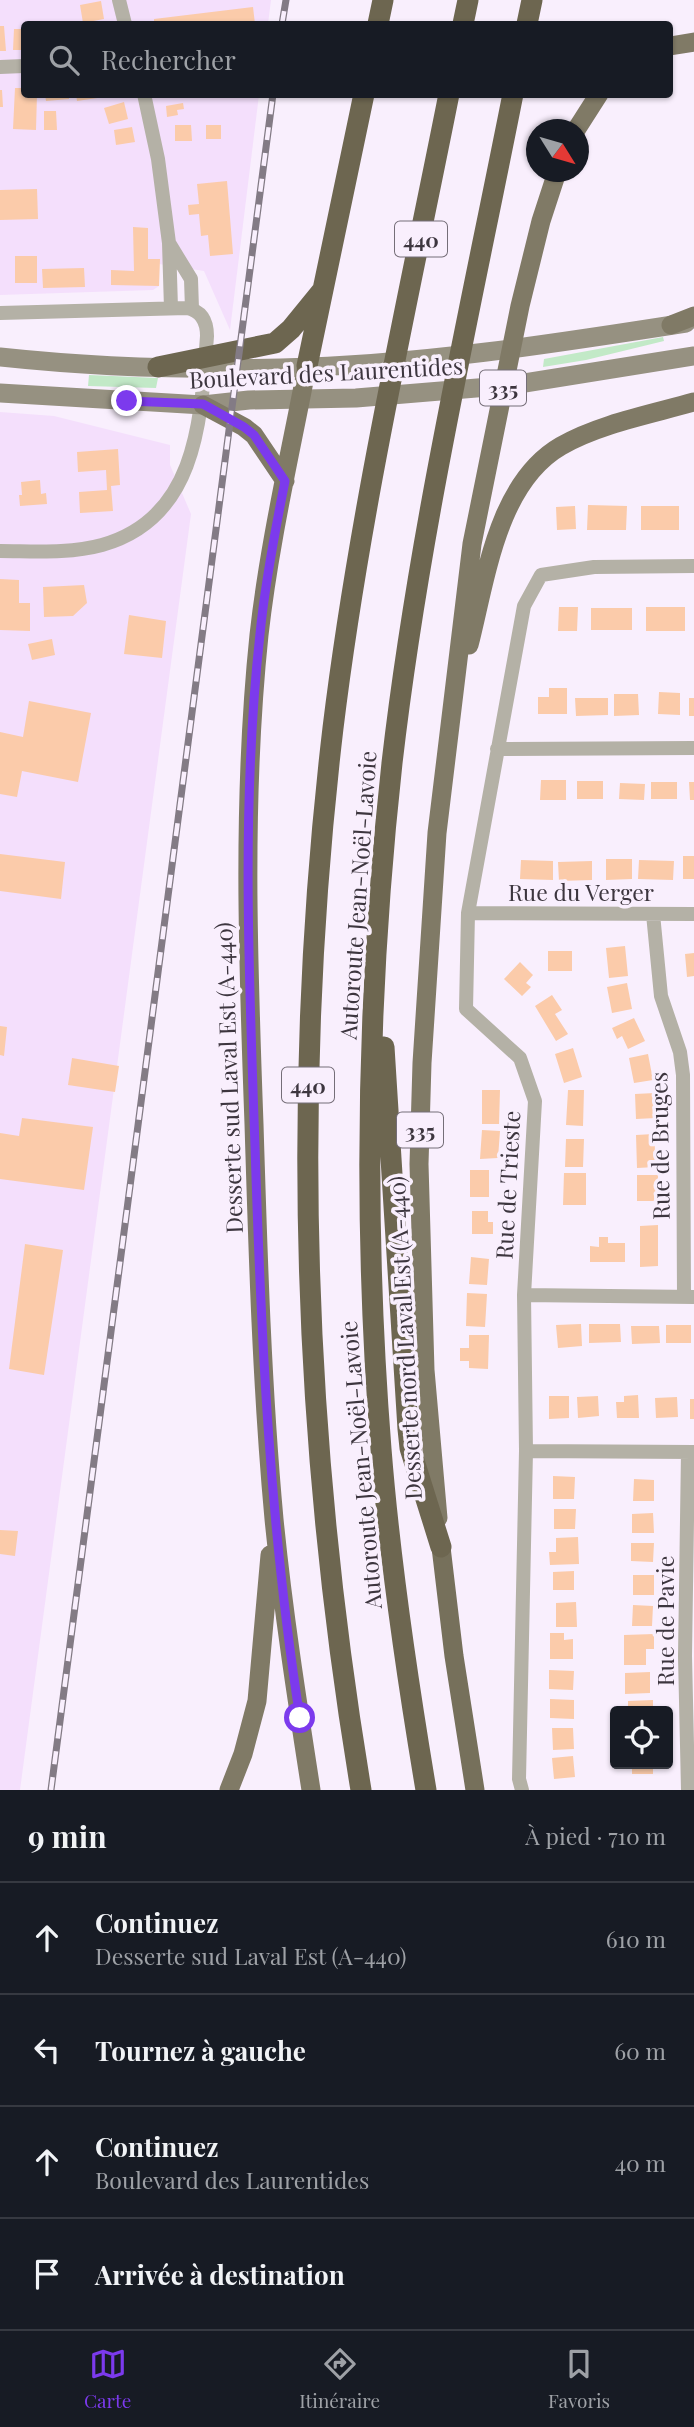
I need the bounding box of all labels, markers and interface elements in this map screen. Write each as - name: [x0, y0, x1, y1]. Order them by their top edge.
- search box: [21, 21, 673, 98]
- icon: search: [45, 41, 83, 79]
- text: Rechercher: [101, 42, 236, 77]
- north arrow: [526, 119, 589, 182]
- road number: 440: [395, 222, 447, 256]
- street label: Boulevard des Laurentides: [188, 349, 464, 395]
- road number: 335: [480, 370, 526, 406]
- route end: [111, 385, 142, 416]
- street label: Autoroute Jean-Noël-Lavoie: [331, 750, 383, 1041]
- street label: Rue du Verger: [508, 876, 654, 907]
- street label: Desserte sud Laval Est (A-440): [207, 922, 249, 1234]
- road number: 440: [282, 1068, 334, 1102]
- street label: Rue de Bruges: [642, 1072, 676, 1220]
- street label: Rue de Trieste: [488, 1110, 526, 1260]
- road number: 335: [397, 1112, 443, 1148]
- street label: Desserte nord Laval Est (A-440): [380, 1175, 428, 1501]
- street label: Autoroute Jean-Noël-Lavoie: [332, 1320, 388, 1611]
- street label: Rue de Pavie: [649, 1556, 680, 1686]
- route start: [284, 1702, 315, 1733]
- map controls: [610, 1706, 673, 1769]
- button: locate: [610, 1706, 673, 1769]
- text: 9 min: [28, 1816, 107, 1856]
- text: À pied · 710 m: [525, 1820, 666, 1851]
- text: Continuez: [95, 1905, 218, 1940]
- icon: ahead: [28, 1919, 66, 1957]
- text: 610 m: [606, 1923, 666, 1954]
- text: Desserte sud Laval Est (A-440): [95, 1940, 407, 1971]
- icon: left: [28, 2031, 66, 2069]
- text: Tournez à gauche: [95, 2033, 306, 2068]
- text: 60 m: [614, 2035, 666, 2066]
- text: Continuez: [95, 2129, 218, 2164]
- icon: ahead: [28, 2143, 66, 2181]
- text: 40 m: [615, 2147, 666, 2178]
- text: Boulevard des Laurentides: [95, 2164, 369, 2195]
- icon: arrive: [28, 2255, 66, 2293]
- text: Arrivée à destination: [95, 2257, 345, 2292]
- tab: Carte: [84, 2345, 131, 2413]
- tab: Itinéraire: [299, 2345, 380, 2413]
- tab: Favoris: [548, 2345, 610, 2413]

